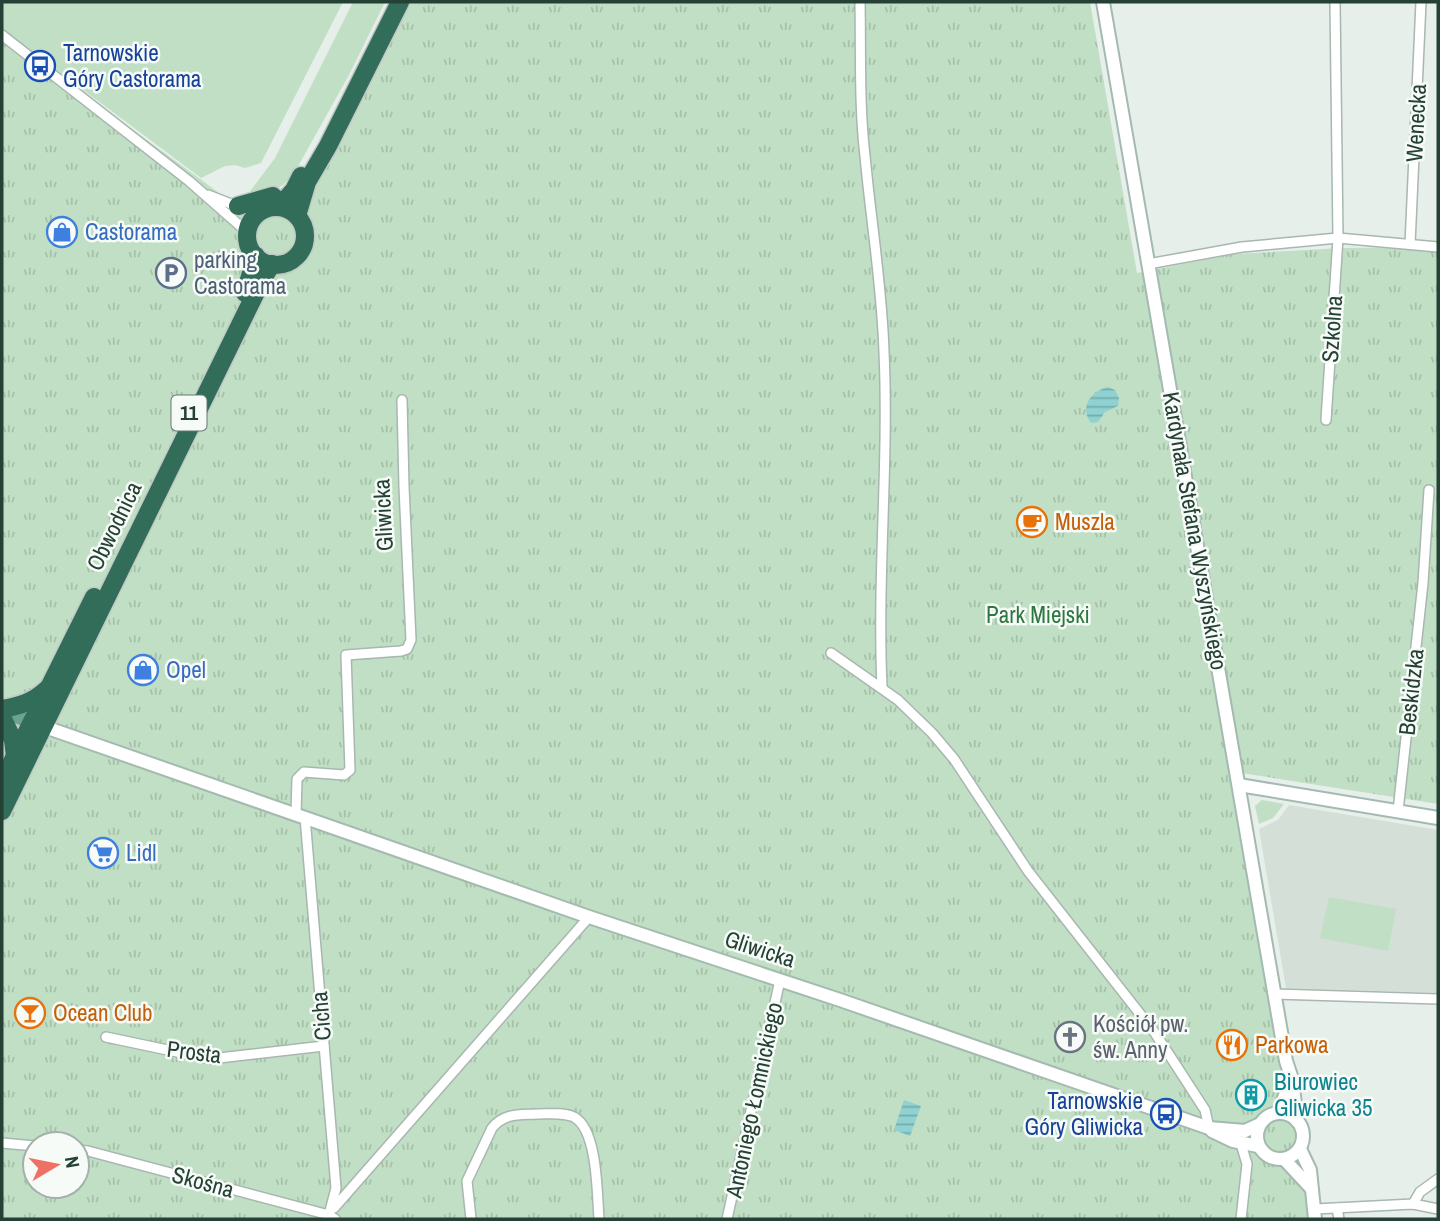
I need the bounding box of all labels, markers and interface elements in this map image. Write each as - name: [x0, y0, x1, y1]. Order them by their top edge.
- place label: Tarnowskie Góry Castorama: [63, 37, 202, 94]
- bus stop icon: Tarnowskie Góry Castorama: [23, 49, 57, 83]
- street label: Wenecka: [1398, 83, 1433, 163]
- shop icon: Castorama: [45, 215, 79, 249]
- place label: Castorama: [85, 216, 178, 247]
- place label: parking Castorama: [194, 244, 287, 301]
- parking icon: parking Castorama: [154, 256, 188, 290]
- street label: Szkolna: [1314, 294, 1349, 364]
- street label: Kardynała Stefana Wyszyńskiego: [1156, 389, 1235, 672]
- road number: 11: [172, 396, 206, 430]
- street label: Obwodnica: [79, 476, 149, 575]
- street label: Gliwicka: [365, 478, 400, 552]
- cafe icon: Muszla: [1015, 505, 1049, 539]
- place label: Muszla: [1055, 506, 1115, 537]
- park label: Park Miejski: [986, 599, 1090, 630]
- street label: Beskidzka: [1391, 647, 1431, 737]
- shop icon: Opel: [126, 653, 160, 687]
- place label: Opel: [166, 654, 206, 685]
- supermarket icon: Lidl: [86, 836, 120, 870]
- place label: Lidl: [126, 837, 156, 868]
- street label: Gliwicka: [721, 923, 800, 975]
- street label: Cicha: [303, 990, 338, 1042]
- bar icon: Ocean Club: [13, 996, 47, 1030]
- place label: Ocean Club: [53, 997, 153, 1028]
- street label: Antoniego Łomnickiego: [717, 999, 789, 1202]
- place label: Kościół pw. św. Anny: [1093, 1008, 1188, 1065]
- church icon: Kościół pw. św. Anny: [1053, 1020, 1087, 1054]
- restaurant icon: Parkowa: [1215, 1028, 1249, 1062]
- place label: Parkowa: [1255, 1029, 1329, 1060]
- street label: Prosta: [165, 1033, 224, 1070]
- place label: Biurowiec Gliwicka 35: [1274, 1066, 1373, 1123]
- building icon: Biurowiec Gliwicka 35: [1234, 1078, 1268, 1112]
- place label: Tarnowskie Góry Gliwicka: [1025, 1085, 1144, 1142]
- bus stop icon: Tarnowskie Góry Gliwicka: [1149, 1097, 1183, 1131]
- north arrow: [21, 1130, 91, 1200]
- text: N: [59, 1154, 87, 1170]
- street label: Skośna: [169, 1158, 238, 1205]

